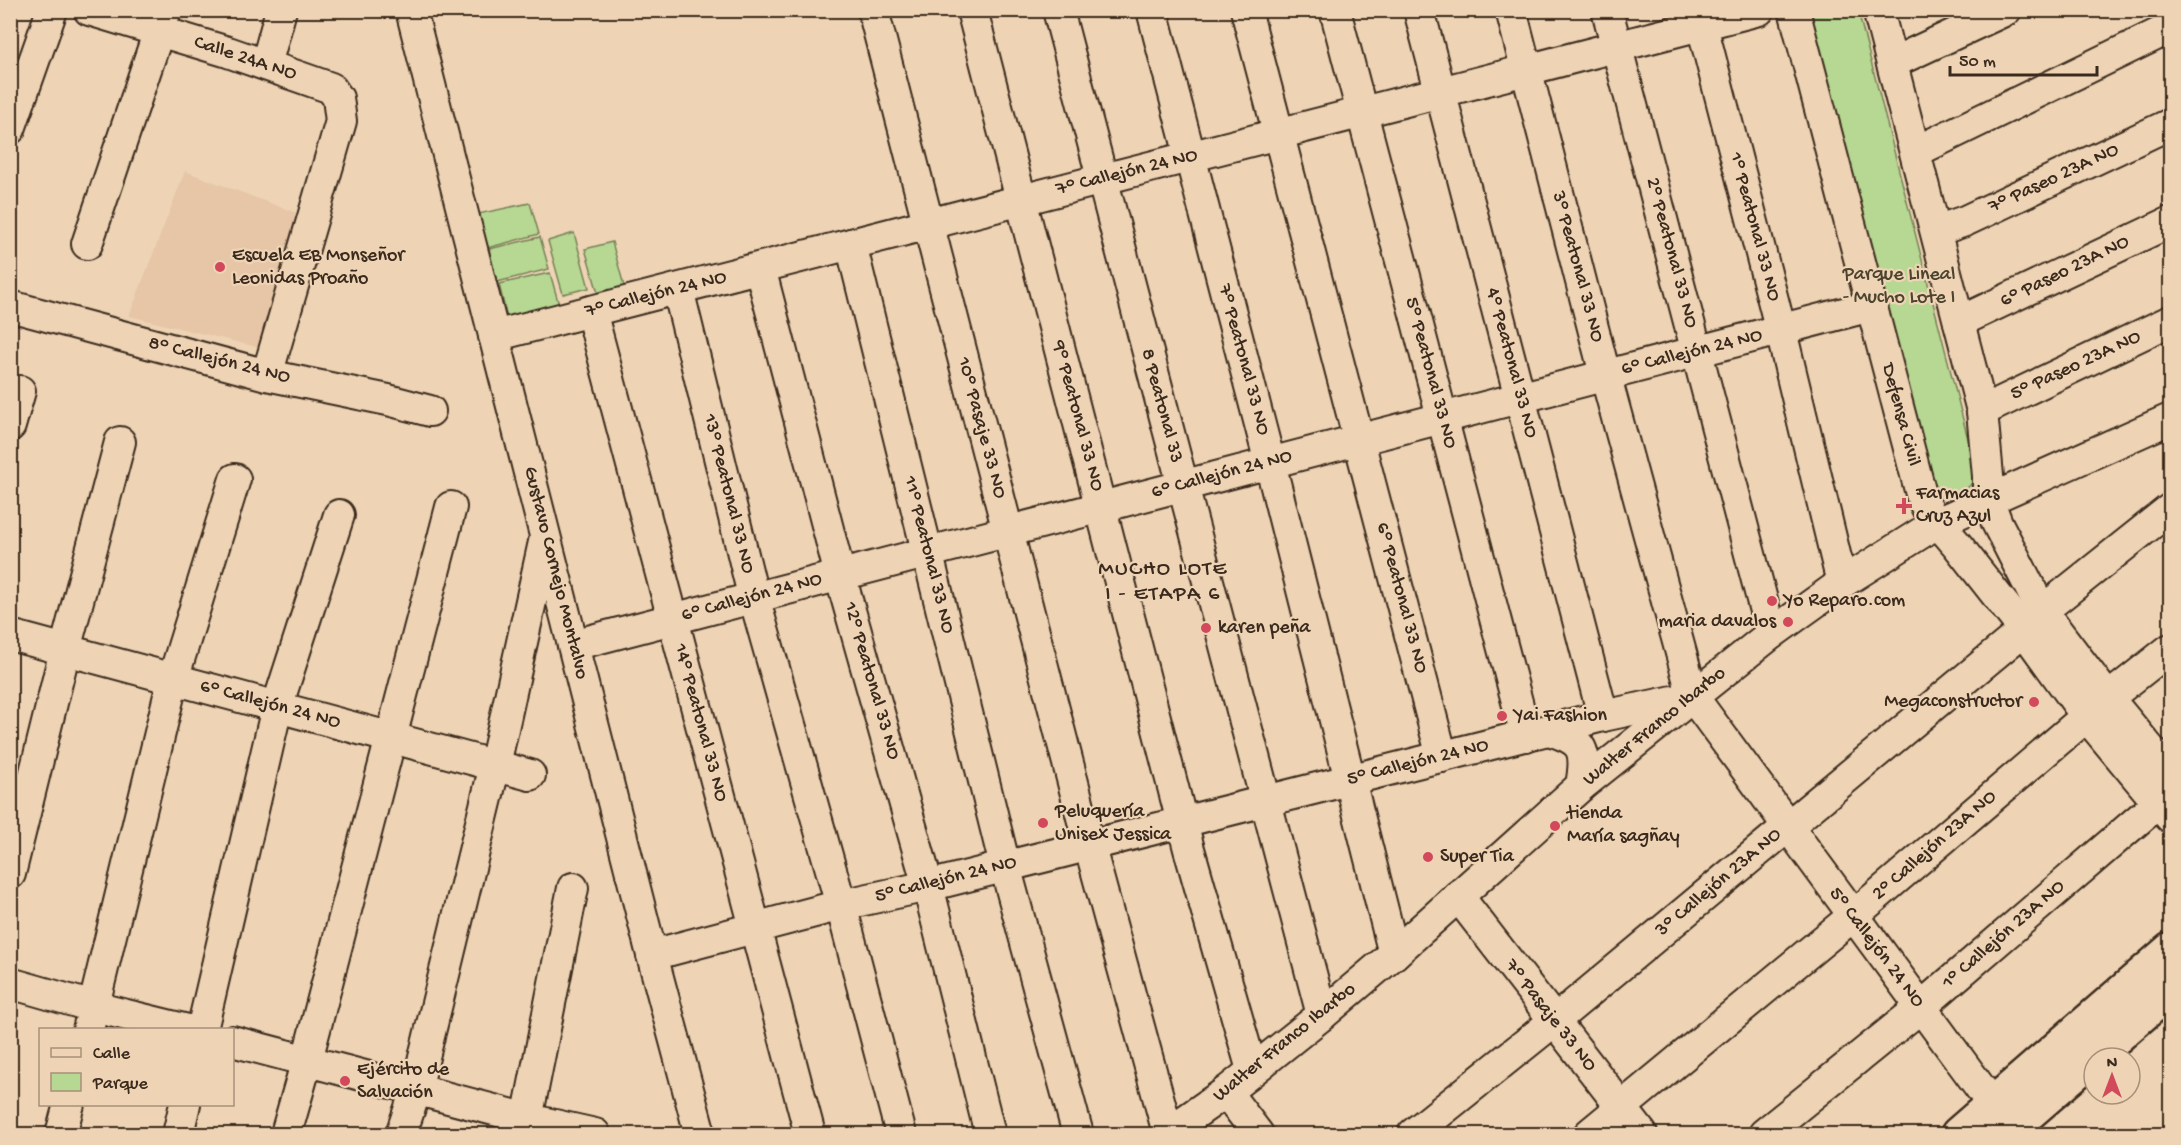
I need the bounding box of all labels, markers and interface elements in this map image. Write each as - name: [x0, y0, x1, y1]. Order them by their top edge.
- street label: Calle 24A NO: [191, 32, 299, 86]
- scale bar: [1950, 39, 2097, 77]
- text: 50 m: [1959, 52, 1996, 73]
- street label: 7° Paseo 23A NO: [1984, 139, 2123, 220]
- street label: 7° Callejón 24 NO: [1053, 144, 1200, 202]
- street label: 1° Peatonal 33 NO: [1723, 149, 1785, 304]
- street label: 2° Peatonal 33 NO: [1640, 175, 1702, 331]
- street label: 3° Peatonal 33 NO: [1546, 188, 1608, 345]
- street label: 6° Paseo 23A NO: [1997, 231, 2133, 313]
- place label: Escuela EB Monseñor Leonidas Proaño: [232, 245, 406, 291]
- marker: Escuela EB Monseñor Leonidas Proaño: [213, 260, 227, 274]
- park label: Parque Lineal - Mucho Lote I: [1842, 264, 1955, 310]
- street label: 7° Callejón 24 NO: [582, 266, 729, 324]
- street label: 7° Peatonal 33 NO: [1212, 281, 1274, 438]
- street label: 4° Peatonal 33 NO: [1480, 285, 1542, 441]
- street label: 5° Peatonal 33 NO: [1399, 295, 1461, 451]
- street label: 6° Callejón 24 NO: [1619, 324, 1765, 382]
- street label: 5° Paseo 23A NO: [2007, 326, 2145, 406]
- street label: 8° Callejón 24 NO: [146, 332, 292, 390]
- street label: 9° Peatonal 33 NO: [1046, 337, 1108, 494]
- street label: 8 Peatonal 33: [1135, 346, 1187, 466]
- street label: 10° Pasaje 33 NO: [951, 354, 1011, 501]
- street label: Defensa Civil: [1875, 359, 1925, 469]
- street label: 13° Peatonal 33 NO: [697, 411, 759, 576]
- street label: 6° Callejón 24 NO: [1149, 445, 1295, 505]
- street label: Gustavo Cornejo Montalvo: [517, 464, 593, 682]
- street label: 11° Peatonal 33 NO: [897, 473, 959, 636]
- place label: Farmacias Cruz Azul: [1915, 483, 2000, 529]
- marker: Farmacias Cruz Azul: [1897, 499, 1911, 513]
- street label: 6° Peatonal 33 NO: [1370, 520, 1432, 676]
- district label: MUCHO LOTE I - ETAPA 6: [1098, 557, 1228, 608]
- street label: 6° Callejón 24 NO: [679, 568, 825, 628]
- place label: Yo Reparo.com: [1782, 590, 1905, 613]
- marker: Yo Reparo.com: [1765, 594, 1779, 608]
- street label: 12° Peatonal 33 NO: [837, 599, 905, 762]
- place label: maria davalos: [1659, 611, 1777, 634]
- marker: maria davalos: [1781, 615, 1795, 629]
- place label: karen peña: [1218, 617, 1311, 640]
- marker: karen peña: [1199, 621, 1213, 635]
- street label: 14° Peatonal 33 NO: [668, 641, 732, 805]
- street label: Walter Franco Ibarbo: [1579, 662, 1731, 792]
- street label: 6° Callejón 24 NO: [197, 675, 343, 735]
- place label: Megaconstructor: [1884, 691, 2024, 714]
- marker: Megaconstructor: [2027, 695, 2041, 709]
- place label: Yai Fashion: [1512, 705, 1608, 728]
- marker: Yai Fashion: [1495, 709, 1509, 723]
- street label: 5° Callejón 24 NO: [1345, 734, 1491, 792]
- street label: 2° Callejón 23A NO: [1868, 786, 2002, 906]
- place label: Peluquería Unisex Jessica: [1054, 801, 1172, 847]
- place label: tienda María sagñay: [1565, 803, 1680, 849]
- marker: Peluquería Unisex Jessica: [1036, 816, 1050, 830]
- marker: tienda María sagñay: [1548, 819, 1562, 833]
- street label: 3° Callejón 23A NO: [1651, 824, 1787, 943]
- place label: Super Tia: [1440, 846, 1515, 869]
- marker: Super Tia: [1421, 850, 1435, 864]
- street label: 5° Callejón 24 NO: [873, 851, 1019, 909]
- street label: 1° Callejón 23A NO: [1937, 875, 2070, 995]
- street label: 5° Callejón 24 NO: [1823, 883, 1929, 1013]
- street label: 7° Pasaje 33 NO: [1498, 954, 1601, 1077]
- street label: Walter Franco Ibarbo: [1209, 978, 1361, 1108]
- legend: [39, 1028, 234, 1106]
- text: Calle: [93, 1044, 131, 1065]
- north arrow: [2082, 1046, 2142, 1106]
- text: N: [2107, 1055, 2118, 1074]
- place label: Ejército de Salvación: [357, 1059, 450, 1105]
- text: Parque: [92, 1074, 149, 1095]
- marker: Ejército de Salvación: [338, 1074, 352, 1088]

